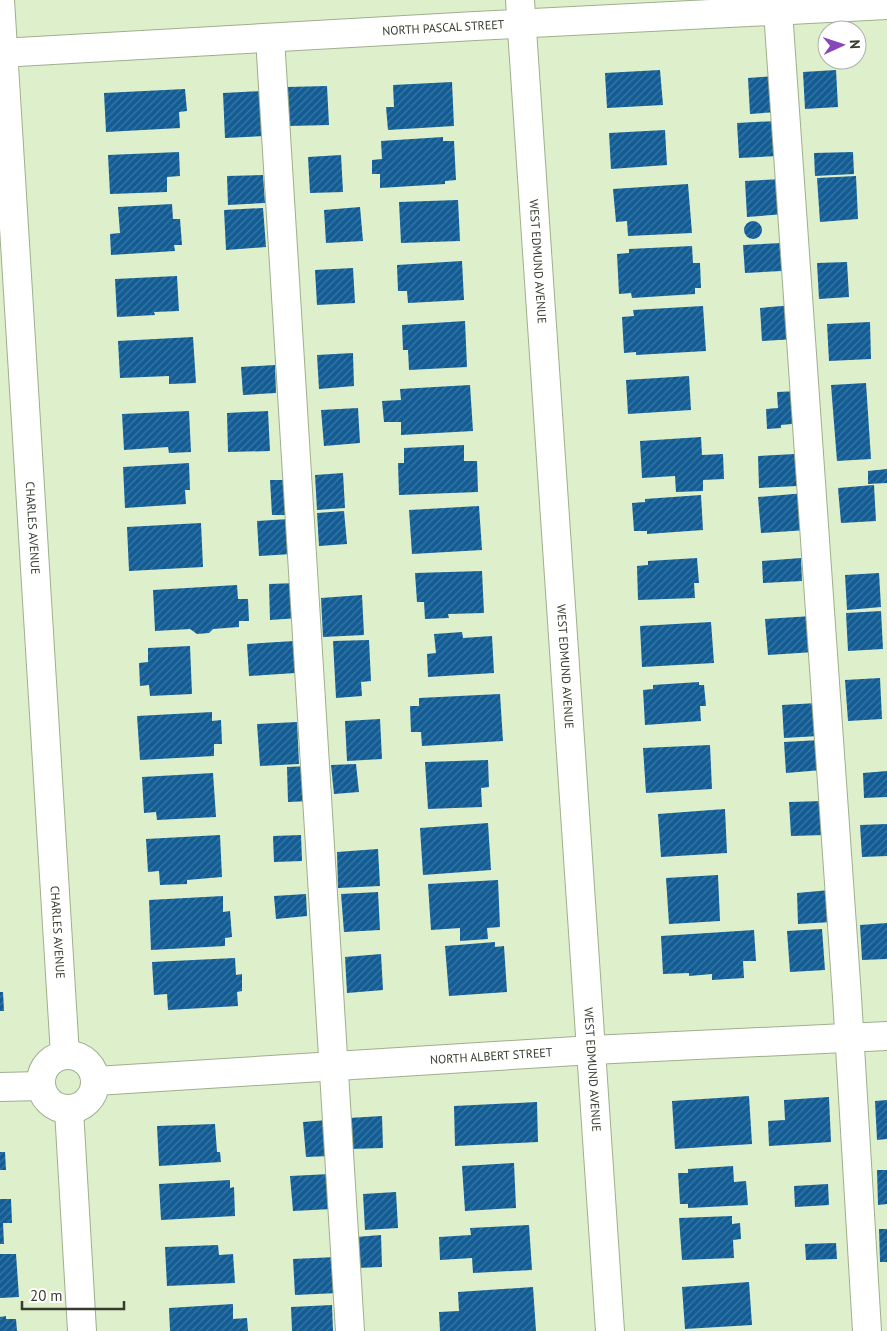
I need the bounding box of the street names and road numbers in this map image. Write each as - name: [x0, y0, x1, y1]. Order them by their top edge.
- street label: NORTH PASCAL STREET: [382, 16, 505, 38]
- street label: WEST EDMUND AVENUE: [526, 199, 550, 324]
- street label: CHARLES AVENUE: [23, 481, 43, 575]
- street label: WEST EDMUND AVENUE: [554, 604, 577, 729]
- street label: CHARLES AVENUE: [48, 885, 68, 979]
- street label: WEST EDMUND AVENUE: [581, 1007, 605, 1132]
- street label: NORTH ALBERT STREET: [430, 1044, 553, 1067]

